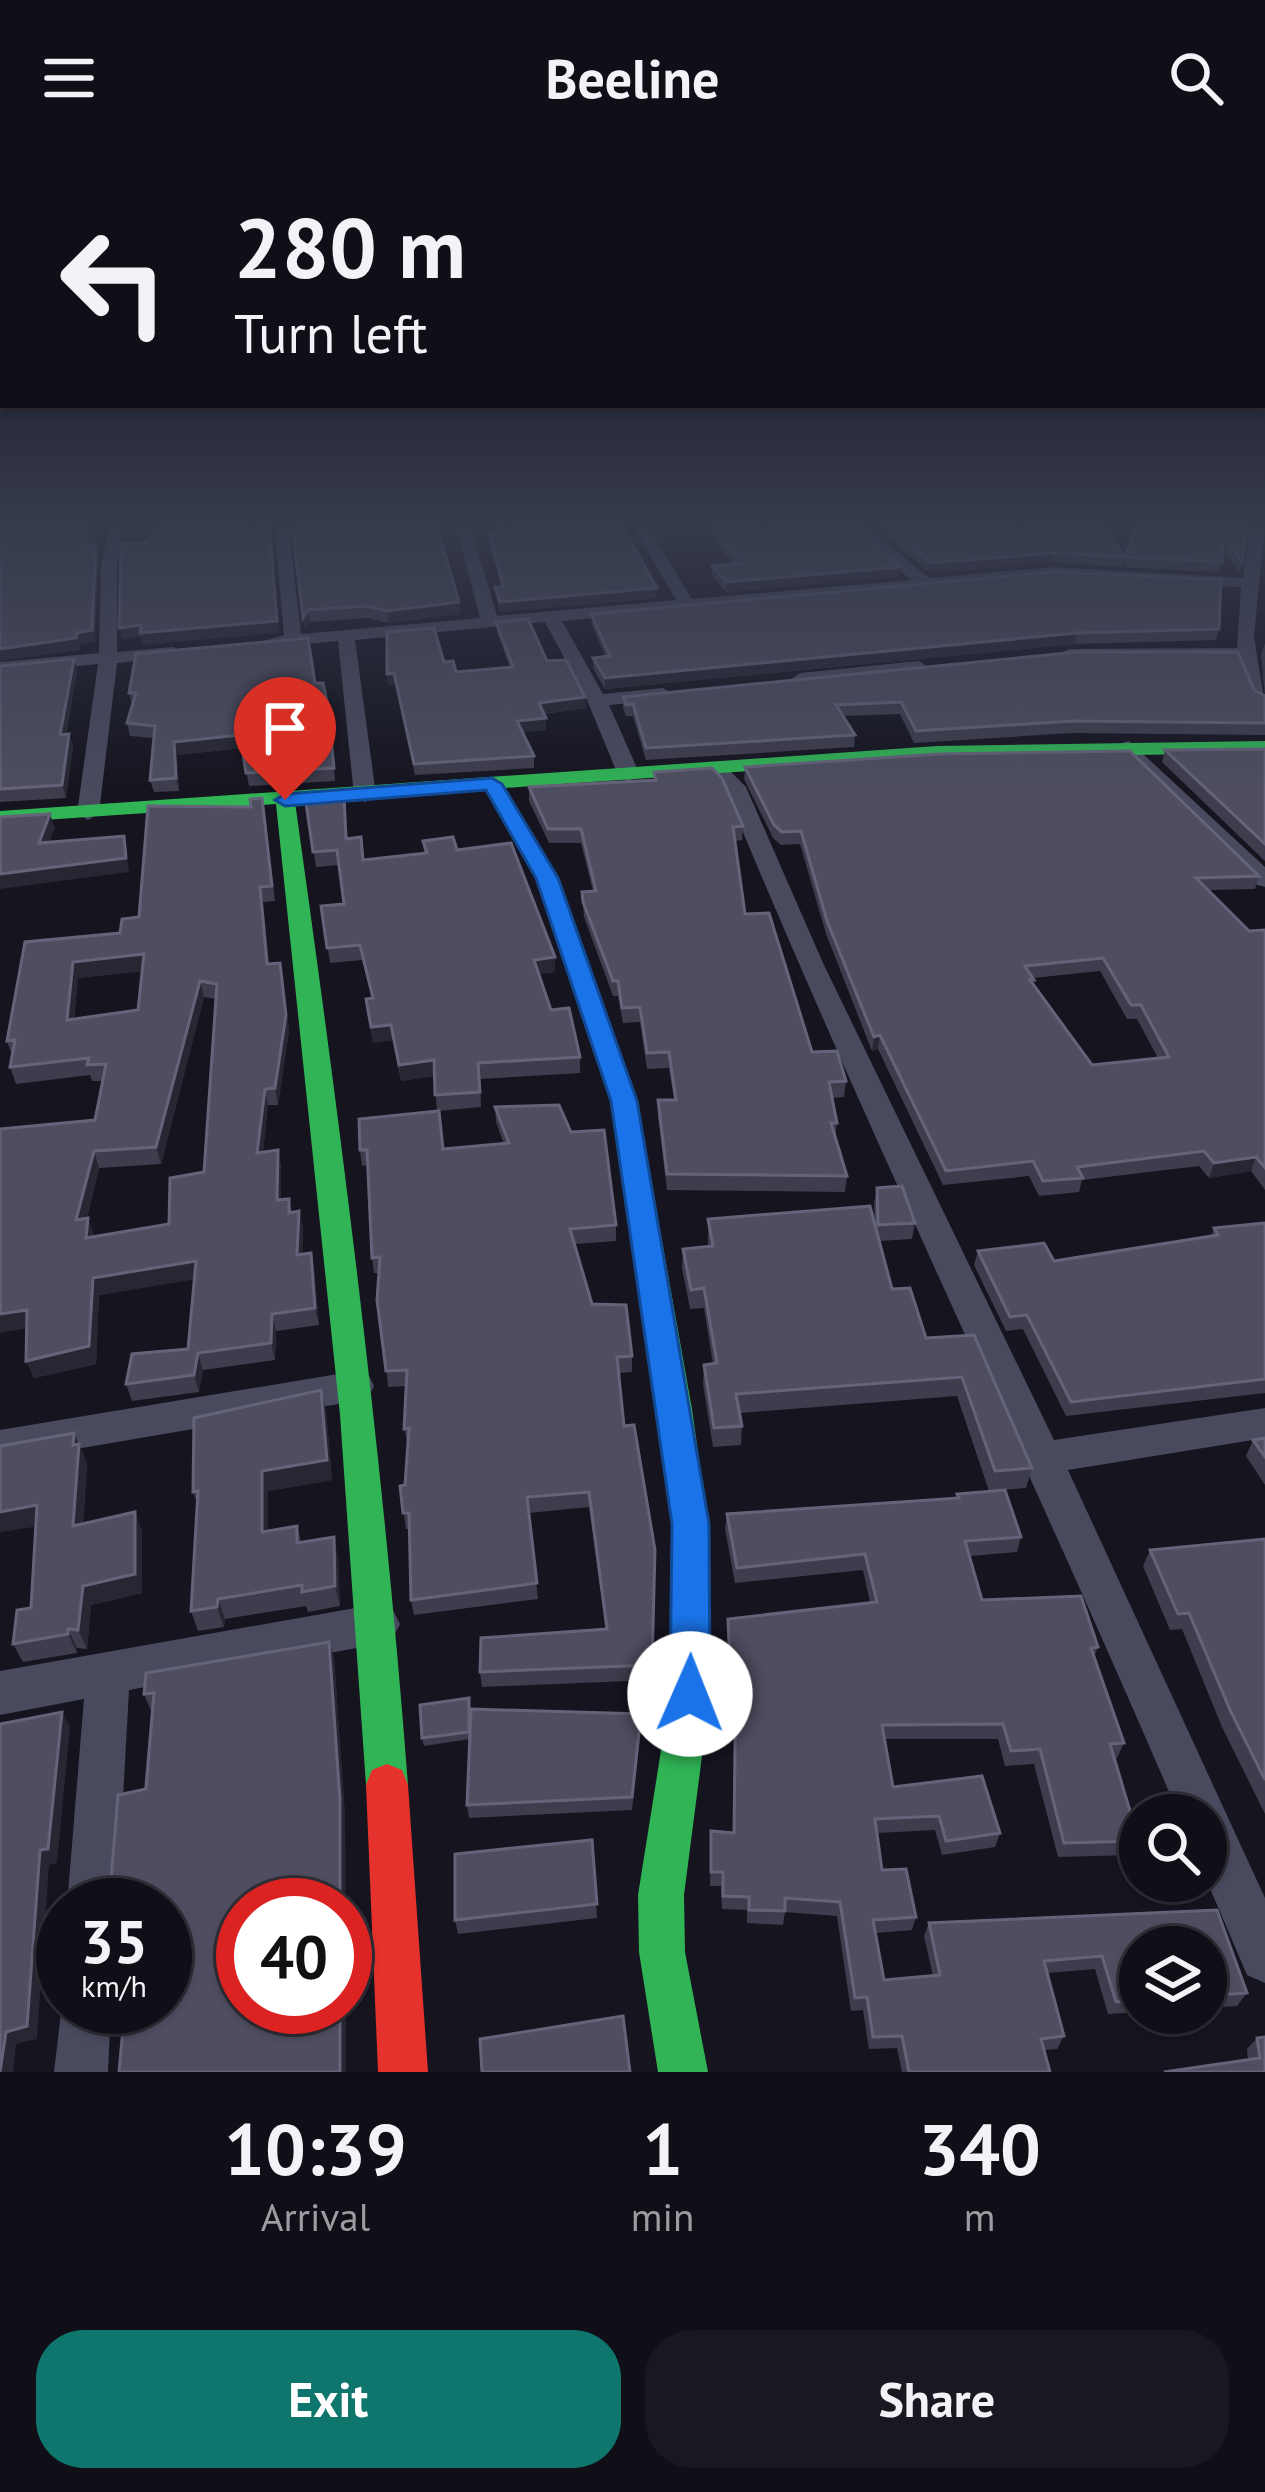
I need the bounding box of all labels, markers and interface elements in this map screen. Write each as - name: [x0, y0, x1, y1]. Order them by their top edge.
- text: Beeline: [546, 43, 719, 113]
- icon: menu: [36, 45, 102, 111]
- icon: search: [1163, 45, 1229, 111]
- text: 280 m: [234, 192, 466, 301]
- icon: left: [36, 204, 192, 360]
- text: Turn left: [234, 298, 428, 368]
- pin: [234, 677, 336, 800]
- icon: arrive: [252, 695, 318, 761]
- position arrow: [627, 1631, 753, 1757]
- map controls: [1119, 1794, 1227, 2034]
- button: search: [1119, 1794, 1227, 1902]
- speed limit sign: 40: [216, 1878, 372, 2034]
- text: 35: [80, 1902, 148, 1980]
- button: layers: [1119, 1926, 1227, 2034]
- text: km/h: [81, 1966, 147, 2005]
- text: 10:39: [224, 2102, 407, 2195]
- text: 1: [642, 2102, 683, 2195]
- text: 340: [918, 2102, 1041, 2195]
- text: Arrival: [261, 2191, 370, 2242]
- text: min: [631, 2191, 694, 2242]
- text: m: [964, 2191, 995, 2242]
- button: Exit: [36, 2330, 621, 2468]
- button: Share: [645, 2330, 1229, 2468]

